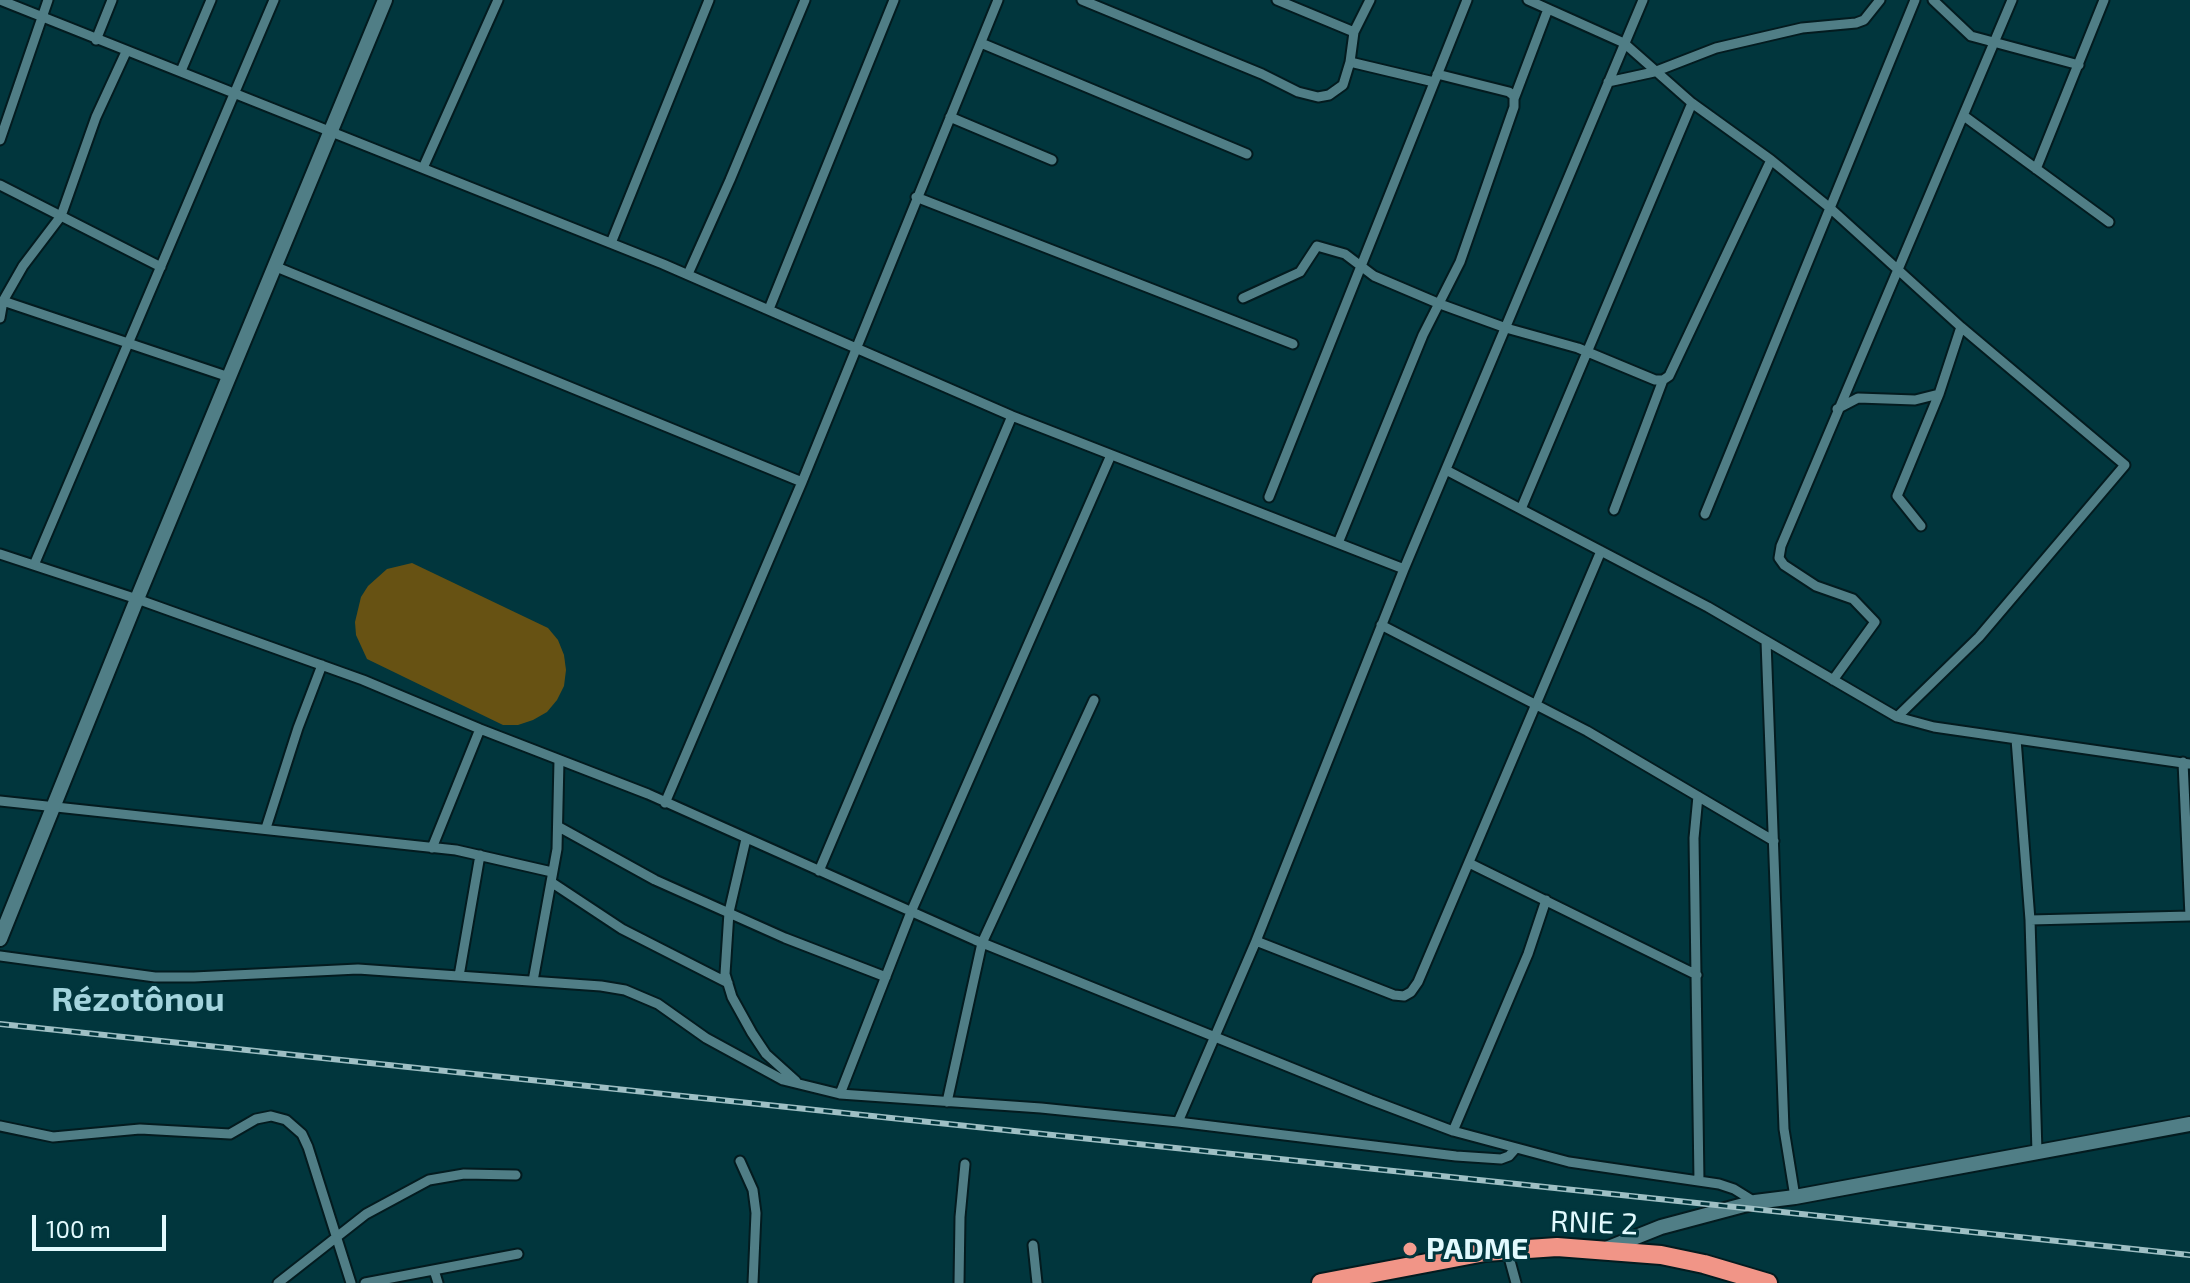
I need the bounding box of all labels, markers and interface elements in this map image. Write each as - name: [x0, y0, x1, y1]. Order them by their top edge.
- district label: Rézotônou: [51, 980, 225, 1020]
- scale bar: [36, 1199, 170, 1249]
- street label: RNIE 2: [1549, 1203, 1639, 1243]
- text: 100 m: [46, 1214, 111, 1243]
- place label: PADME: [1426, 1231, 1528, 1267]
- marker: PADME: [1401, 1240, 1419, 1258]

